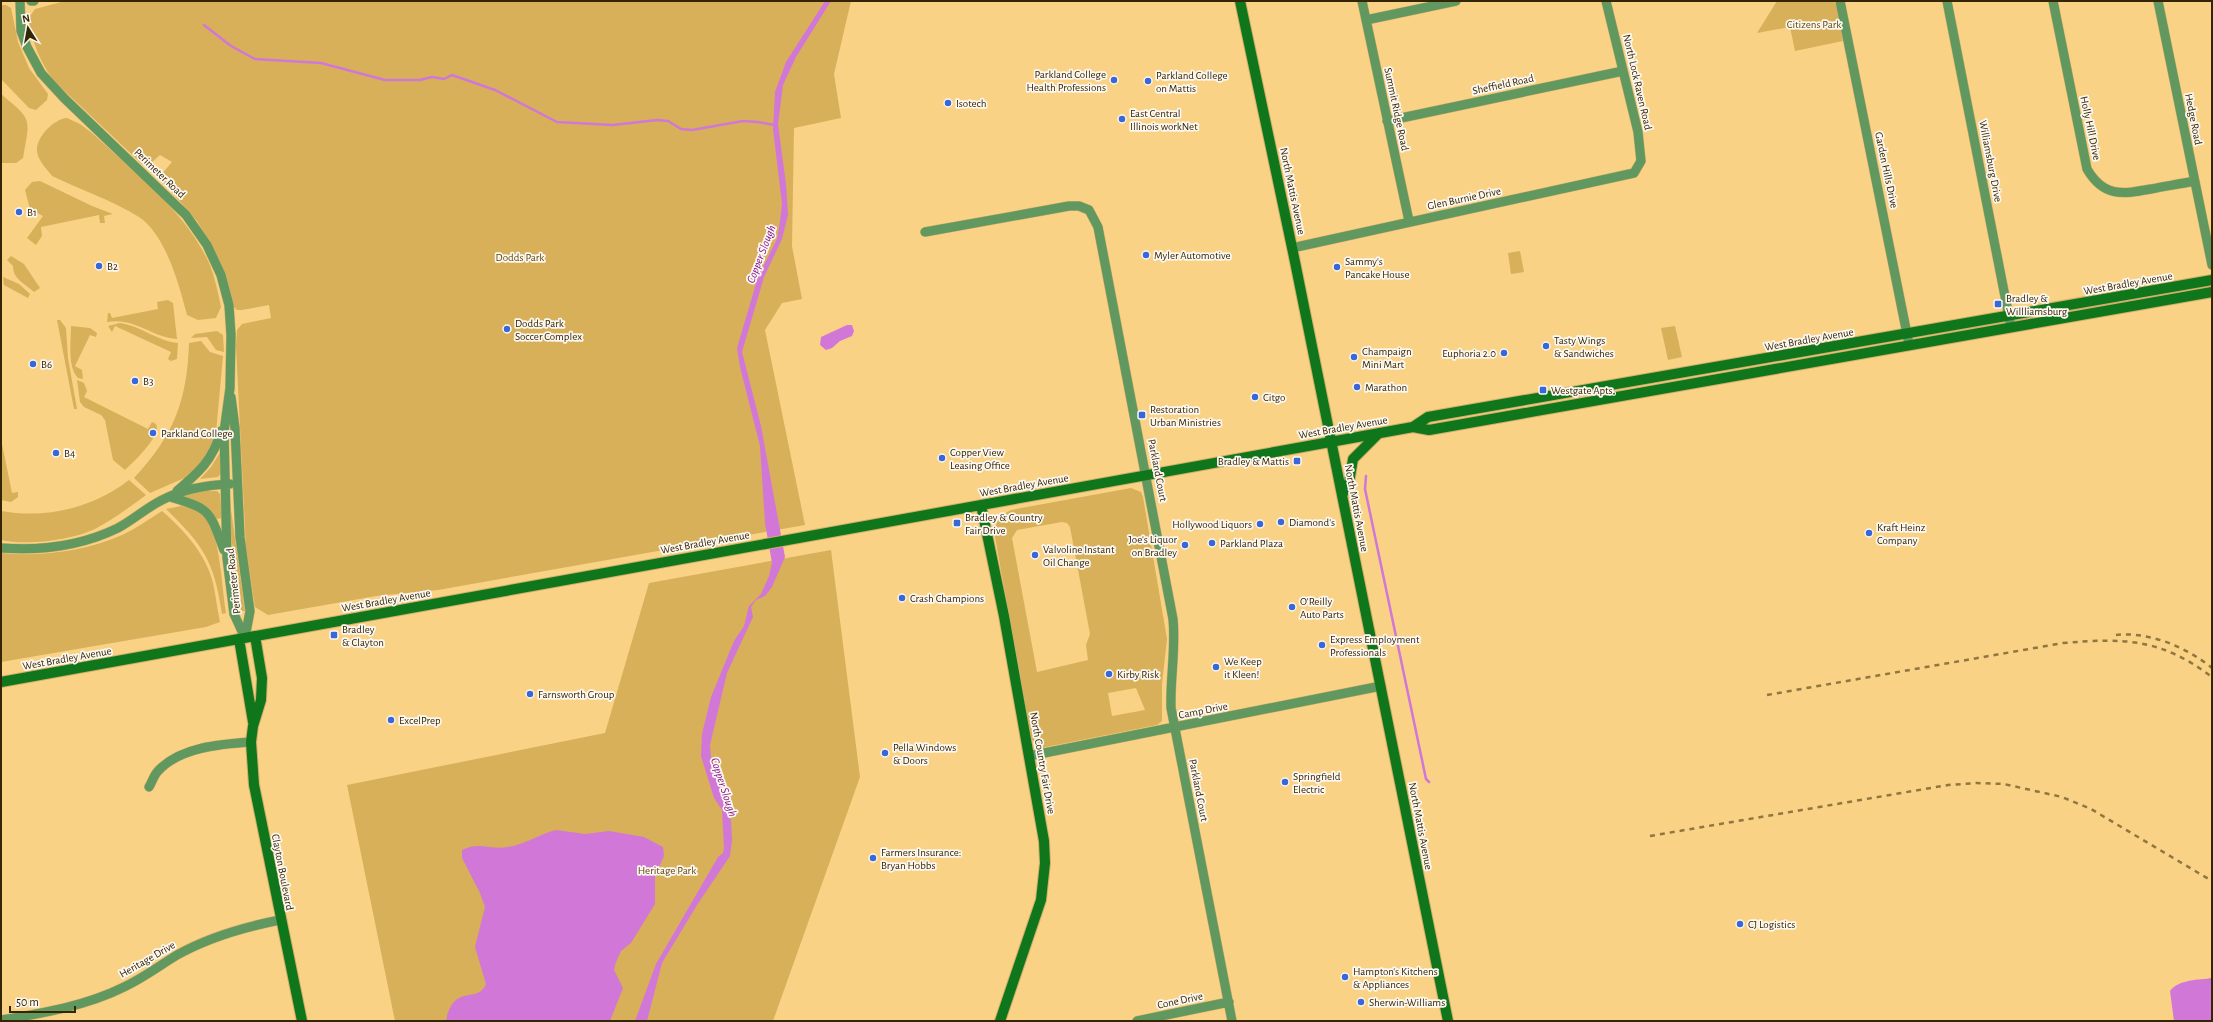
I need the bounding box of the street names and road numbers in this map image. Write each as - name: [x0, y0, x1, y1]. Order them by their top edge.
- street label: North Lock Raven Road: [1621, 33, 1654, 131]
- street label: Summit Ridge Road: [1382, 67, 1411, 152]
- street label: Sheffield Road: [1471, 73, 1535, 96]
- street label: Hedge Road: [2183, 92, 2204, 146]
- street label: Holly Hill Drive: [2078, 95, 2103, 161]
- street label: Williamsburg Drive: [1977, 119, 2004, 203]
- street label: Garden Hills Drive: [1873, 131, 1900, 209]
- street label: Perimeter Road: [132, 146, 187, 200]
- street label: North Mattis Avenue: [1278, 147, 1307, 236]
- street label: Glen Burnie Drive: [1426, 185, 1502, 212]
- street label: West Bradley Avenue: [2083, 270, 2173, 297]
- street label: West Bradley Avenue: [1764, 326, 1854, 353]
- street label: West Bradley Avenue: [1298, 414, 1388, 441]
- street label: Parkland Court: [1146, 438, 1169, 503]
- street label: North Mattis Avenue: [1343, 464, 1370, 553]
- street label: West Bradley Avenue: [979, 472, 1069, 499]
- street label: West Bradley Avenue: [660, 529, 750, 556]
- street label: Perimeter Road: [225, 547, 242, 614]
- street label: West Bradley Avenue: [341, 587, 431, 614]
- street label: West Bradley Avenue: [22, 645, 112, 672]
- street label: Camp Drive: [1178, 700, 1229, 721]
- street label: North Country Fair Drive: [1028, 711, 1057, 815]
- street label: Parkland Court: [1187, 758, 1210, 823]
- street label: North Mattis Avenue: [1407, 782, 1434, 871]
- street label: Clayton Boulevard: [270, 833, 295, 911]
- street label: Heritage Drive: [118, 939, 177, 980]
- street label: Cone Drive: [1156, 990, 1204, 1011]

